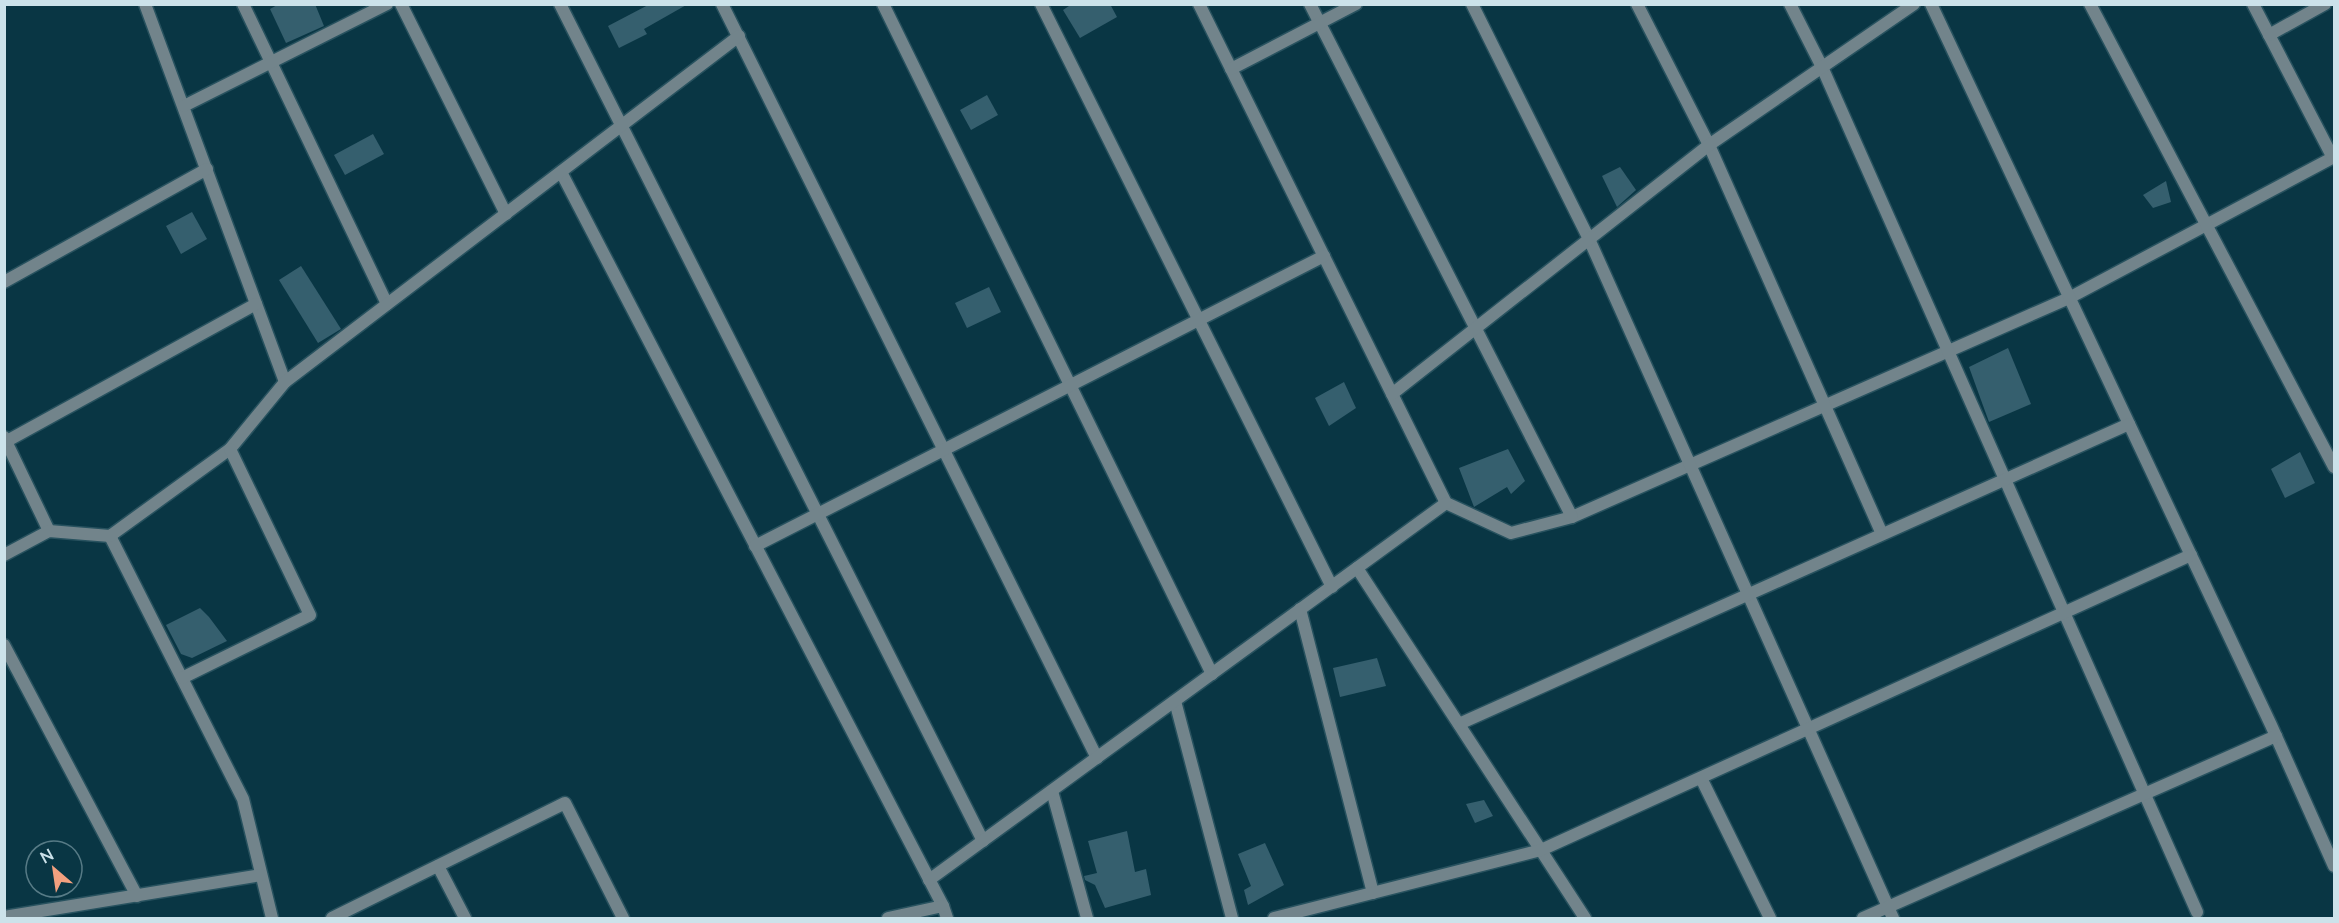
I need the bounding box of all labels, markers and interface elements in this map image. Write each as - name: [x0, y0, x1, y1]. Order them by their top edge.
- north arrow: [24, 839, 84, 899]
- text: N: [36, 844, 56, 867]

